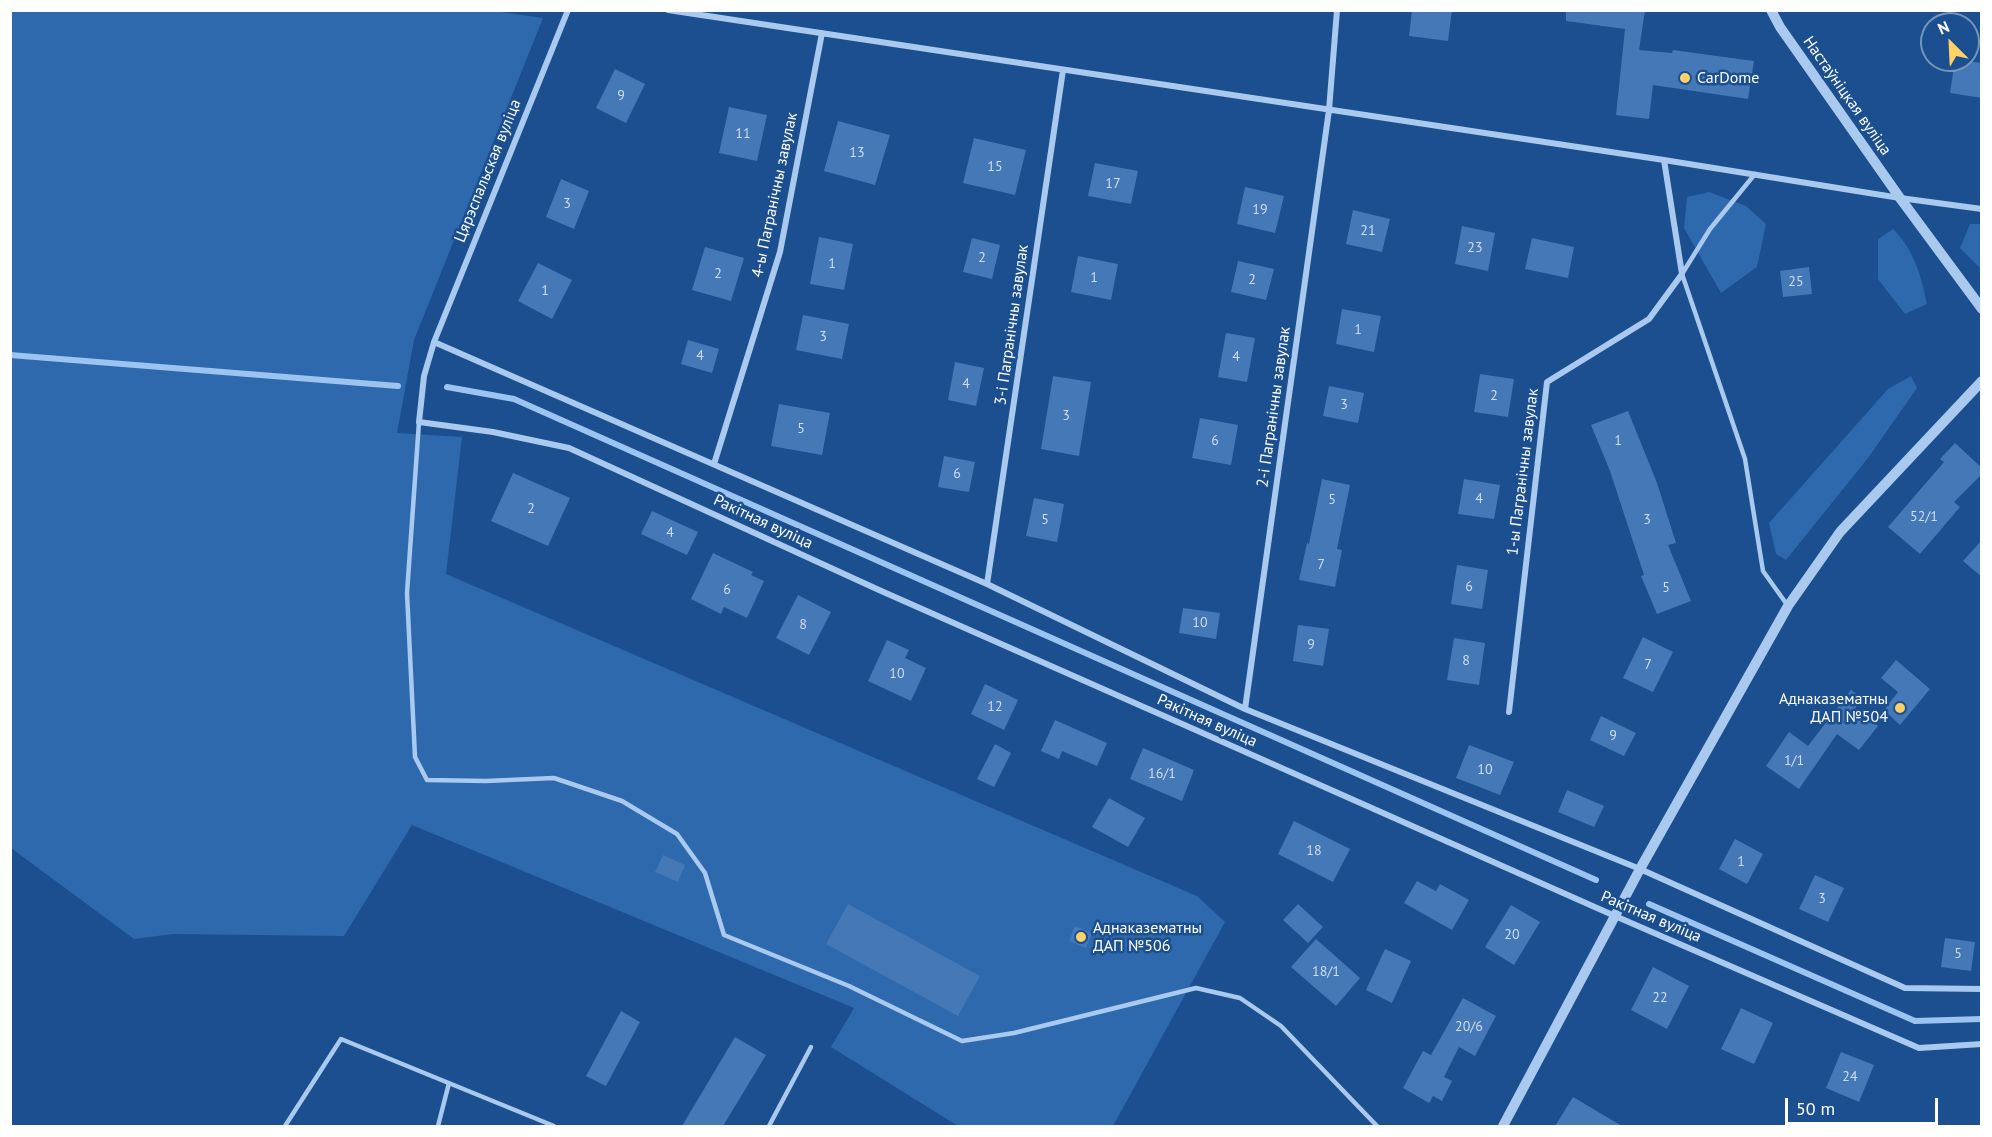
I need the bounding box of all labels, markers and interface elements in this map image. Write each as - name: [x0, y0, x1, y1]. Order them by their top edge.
- north arrow: [1920, 12, 1980, 72]
- text: N: [1935, 16, 1952, 39]
- street label: Настаўніцкая вуліца: [1799, 33, 1895, 159]
- place label: CarDome: [1697, 68, 1759, 88]
- marker: CarDome: [1678, 71, 1692, 85]
- house number: 9: [617, 88, 625, 104]
- street label: Цярэспальская вуліца: [451, 97, 525, 245]
- street label: 4-ы Пагранічны завулак: [748, 111, 802, 279]
- house number: 11: [735, 126, 751, 142]
- house number: 13: [849, 145, 865, 161]
- house number: 15: [987, 159, 1003, 175]
- house number: 17: [1105, 176, 1121, 192]
- house number: 3: [563, 196, 571, 212]
- house number: 19: [1252, 202, 1268, 218]
- house number: 21: [1360, 223, 1376, 239]
- house number: 23: [1467, 240, 1483, 256]
- street label: 3-і Пагранічны завулак: [991, 243, 1033, 407]
- house number: 2: [978, 250, 986, 266]
- house number: 1: [828, 256, 836, 272]
- house number: 2: [714, 266, 722, 282]
- house number: 1: [1090, 270, 1098, 286]
- house number: 2: [1248, 272, 1256, 288]
- house number: 25: [1788, 274, 1804, 290]
- house number: 1: [541, 283, 549, 299]
- house number: 1: [1354, 322, 1362, 338]
- street label: 2-і Пагранічны завулак: [1253, 325, 1295, 489]
- house number: 3: [819, 329, 827, 345]
- house number: 4: [696, 348, 704, 364]
- house number: 4: [1232, 349, 1240, 365]
- house number: 4: [962, 376, 970, 392]
- street label: 1-ы Пагранічны завулак: [1503, 387, 1543, 557]
- house number: 2: [1490, 388, 1498, 404]
- house number: 3: [1340, 397, 1348, 413]
- house number: 3: [1062, 408, 1070, 424]
- house number: 5: [797, 421, 805, 437]
- house number: 6: [1211, 433, 1219, 449]
- house number: 1: [1614, 433, 1622, 449]
- house number: 6: [953, 466, 961, 482]
- street label: Ракітная вуліца: [710, 491, 816, 553]
- house number: 4: [1475, 491, 1483, 507]
- house number: 5: [1328, 492, 1336, 508]
- house number: 2: [527, 501, 535, 517]
- house number: 52/1: [1910, 509, 1938, 525]
- house number: 5: [1041, 512, 1049, 528]
- house number: 3: [1643, 512, 1651, 528]
- house number: 4: [666, 525, 674, 541]
- house number: 7: [1317, 557, 1325, 573]
- house number: 6: [1465, 579, 1473, 595]
- house number: 5: [1662, 580, 1670, 596]
- house number: 6: [723, 582, 731, 598]
- house number: 10: [1192, 615, 1208, 631]
- house number: 8: [799, 617, 807, 633]
- house number: 9: [1307, 637, 1315, 653]
- house number: 8: [1462, 653, 1470, 669]
- house number: 7: [1644, 657, 1652, 673]
- house number: 10: [889, 666, 905, 682]
- place label: Аднаказематны ДАП №504: [1779, 689, 1888, 727]
- street label: Ракітная вуліца: [1154, 690, 1260, 752]
- house number: 12: [987, 699, 1003, 715]
- marker: Аднаказематны ДАП №504: [1893, 701, 1907, 715]
- house number: 9: [1609, 728, 1617, 744]
- house number: 1/1: [1784, 753, 1804, 769]
- house number: 10: [1477, 762, 1493, 778]
- house number: 16/1: [1148, 766, 1176, 782]
- house number: 18: [1306, 843, 1322, 859]
- house number: 1: [1737, 854, 1745, 870]
- street label: Ракітная вуліца: [1598, 887, 1704, 947]
- house number: 3: [1818, 891, 1826, 907]
- place label: Аднаказематны ДАП №506: [1093, 918, 1202, 956]
- house number: 20: [1504, 927, 1520, 943]
- marker: Аднаказематны ДАП №506: [1074, 930, 1088, 944]
- house number: 5: [1954, 946, 1962, 962]
- house number: 18/1: [1312, 964, 1340, 980]
- house number: 22: [1652, 990, 1668, 1006]
- house number: 20/6: [1455, 1019, 1483, 1035]
- house number: 24: [1842, 1069, 1858, 1085]
- scale bar: [1788, 1086, 1941, 1124]
- text: 50 m: [1796, 1097, 1835, 1120]

